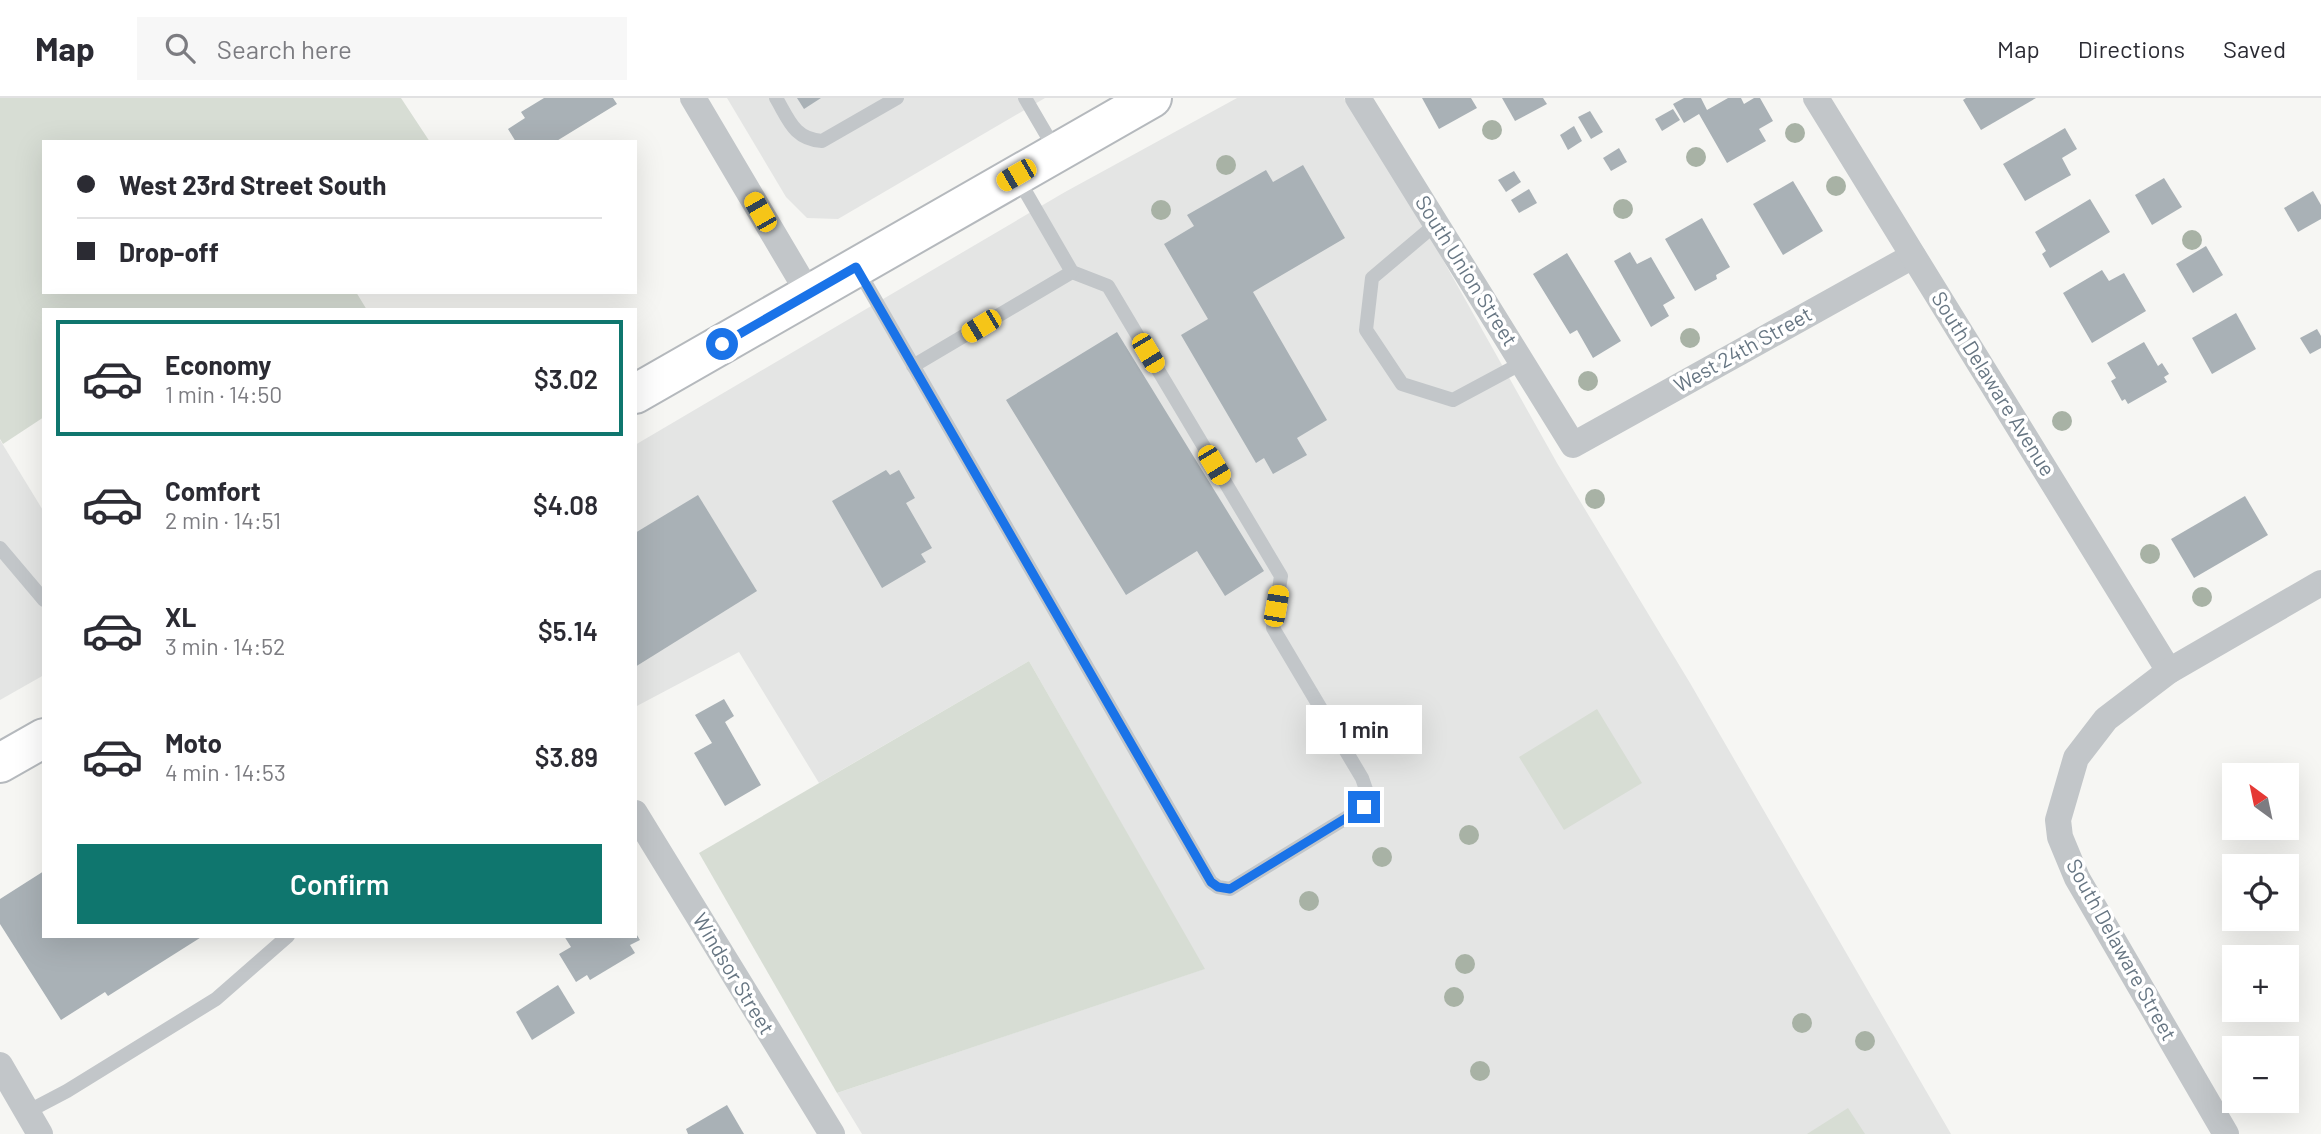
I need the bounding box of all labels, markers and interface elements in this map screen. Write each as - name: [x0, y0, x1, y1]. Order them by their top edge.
- search box: [137, 17, 627, 80]
- text: Map: [35, 28, 95, 68]
- icon: search: [161, 29, 199, 67]
- text: Search here: [217, 33, 352, 64]
- text: Map: [1997, 34, 2040, 63]
- text: Directions: [2078, 34, 2185, 63]
- text: Saved: [2223, 34, 2286, 63]
- car: [993, 155, 1040, 195]
- text: West 23rd Street South: [119, 169, 386, 200]
- car: [741, 189, 780, 235]
- street label: South Union Street: [1411, 190, 1524, 350]
- text: Drop-off: [119, 236, 219, 267]
- street label: South Delaware Avenue: [1927, 286, 2061, 480]
- street label: West 24th Street: [1669, 301, 1816, 397]
- car: [958, 306, 1005, 346]
- route start: [706, 328, 738, 360]
- car: [1129, 330, 1168, 376]
- icon: car: [81, 347, 144, 410]
- text: Economy: [165, 349, 271, 380]
- text: $3.02: [534, 363, 598, 394]
- text: 1 min · 14:50: [165, 380, 282, 408]
- car: [1195, 442, 1234, 488]
- icon: car: [81, 473, 144, 536]
- text: Comfort: [165, 475, 261, 506]
- text: $4.08: [533, 489, 598, 520]
- text: 2 min · 14:51: [165, 506, 281, 534]
- car: [1263, 583, 1290, 629]
- icon: car: [81, 599, 144, 662]
- text: XL: [165, 601, 196, 632]
- text: $5.14: [538, 615, 598, 646]
- text: 3 min · 14:52: [165, 632, 285, 660]
- callout: 1 min: [1306, 706, 1422, 754]
- text: 1 min: [1339, 715, 1389, 743]
- icon: car: [81, 725, 144, 788]
- text: Moto: [165, 727, 222, 758]
- text: $3.89: [535, 741, 598, 772]
- text: 4 min · 14:53: [165, 758, 286, 786]
- north arrow: [2222, 763, 2300, 840]
- map controls: [2222, 763, 2299, 1113]
- route end: [1348, 791, 1380, 823]
- button: Confirm: [77, 844, 602, 924]
- street label: South Delaware Street: [2062, 854, 2183, 1044]
- button: locate: [2222, 854, 2299, 931]
- street label: Windsor Street: [688, 908, 780, 1038]
- button: +: [2222, 945, 2299, 1022]
- button: −: [2222, 1036, 2299, 1113]

